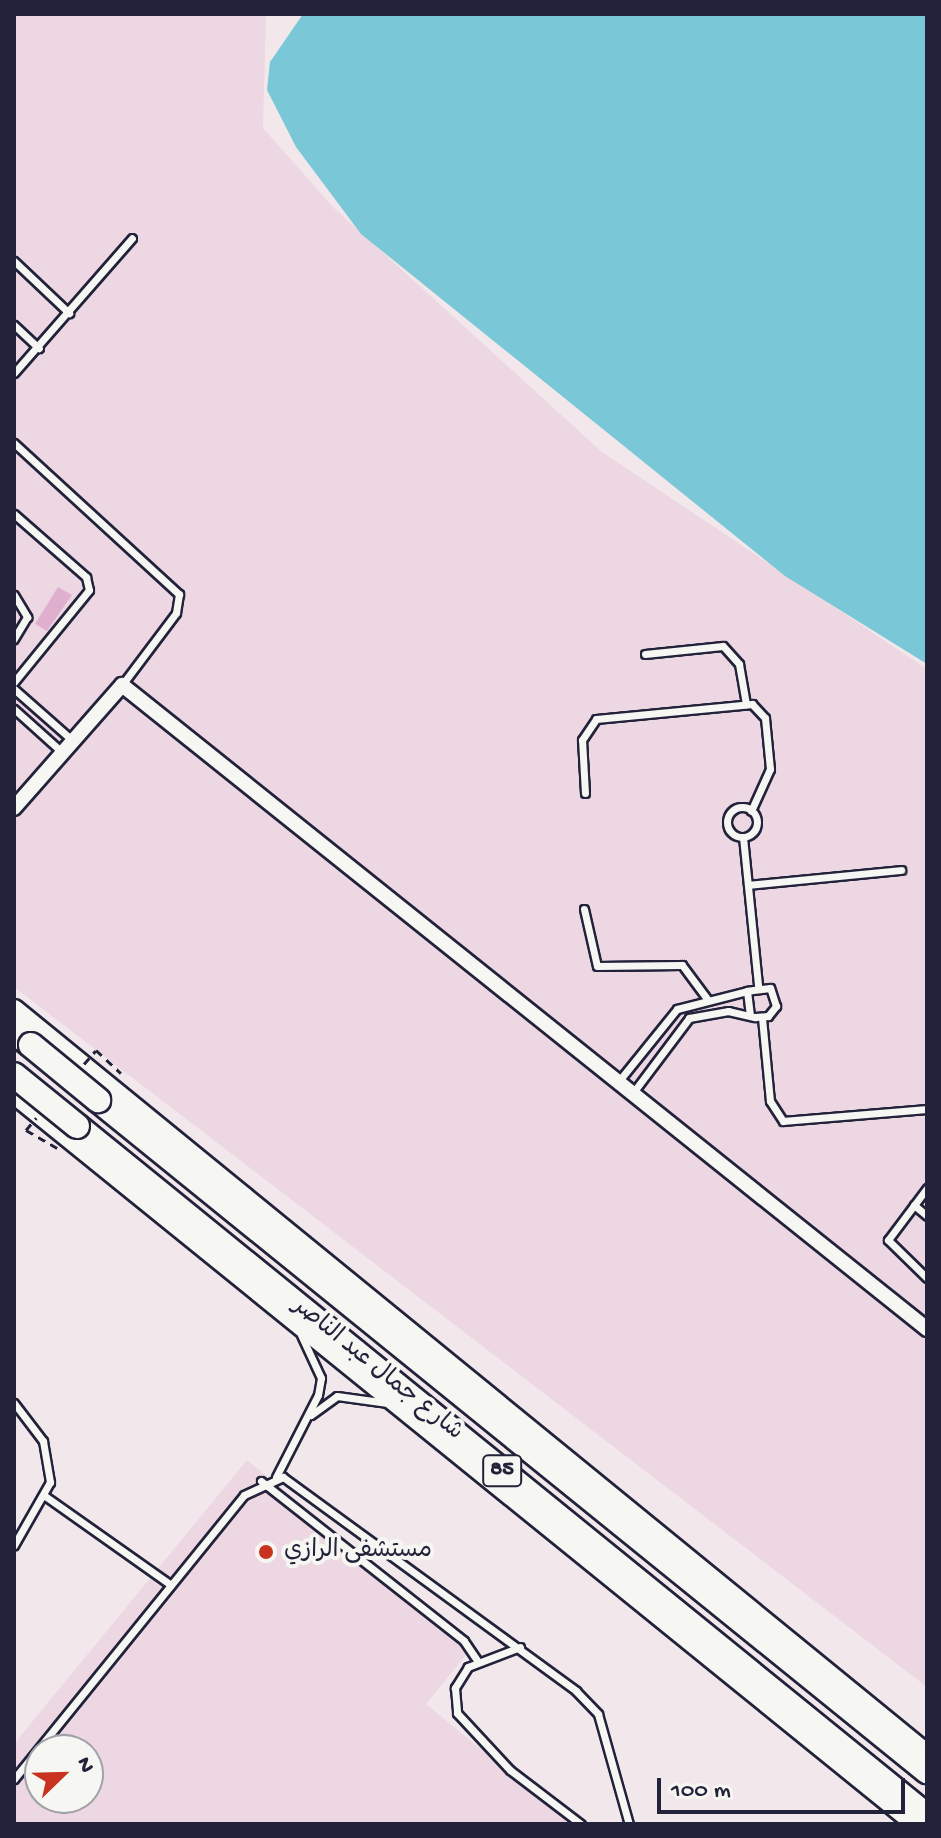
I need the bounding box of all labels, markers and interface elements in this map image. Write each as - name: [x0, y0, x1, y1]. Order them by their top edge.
- street label: شارع جمال عبد الناصر: [286, 1292, 468, 1448]
- road number: 85: [482, 1453, 522, 1489]
- place label: مستشفى الرازي: [284, 1538, 432, 1566]
- marker: مستشفى الرازي: [255, 1541, 277, 1563]
- north arrow: [24, 1734, 104, 1814]
- text: N: [69, 1754, 99, 1777]
- scale bar: [661, 1762, 909, 1812]
- text: 100 m: [671, 1777, 731, 1806]

